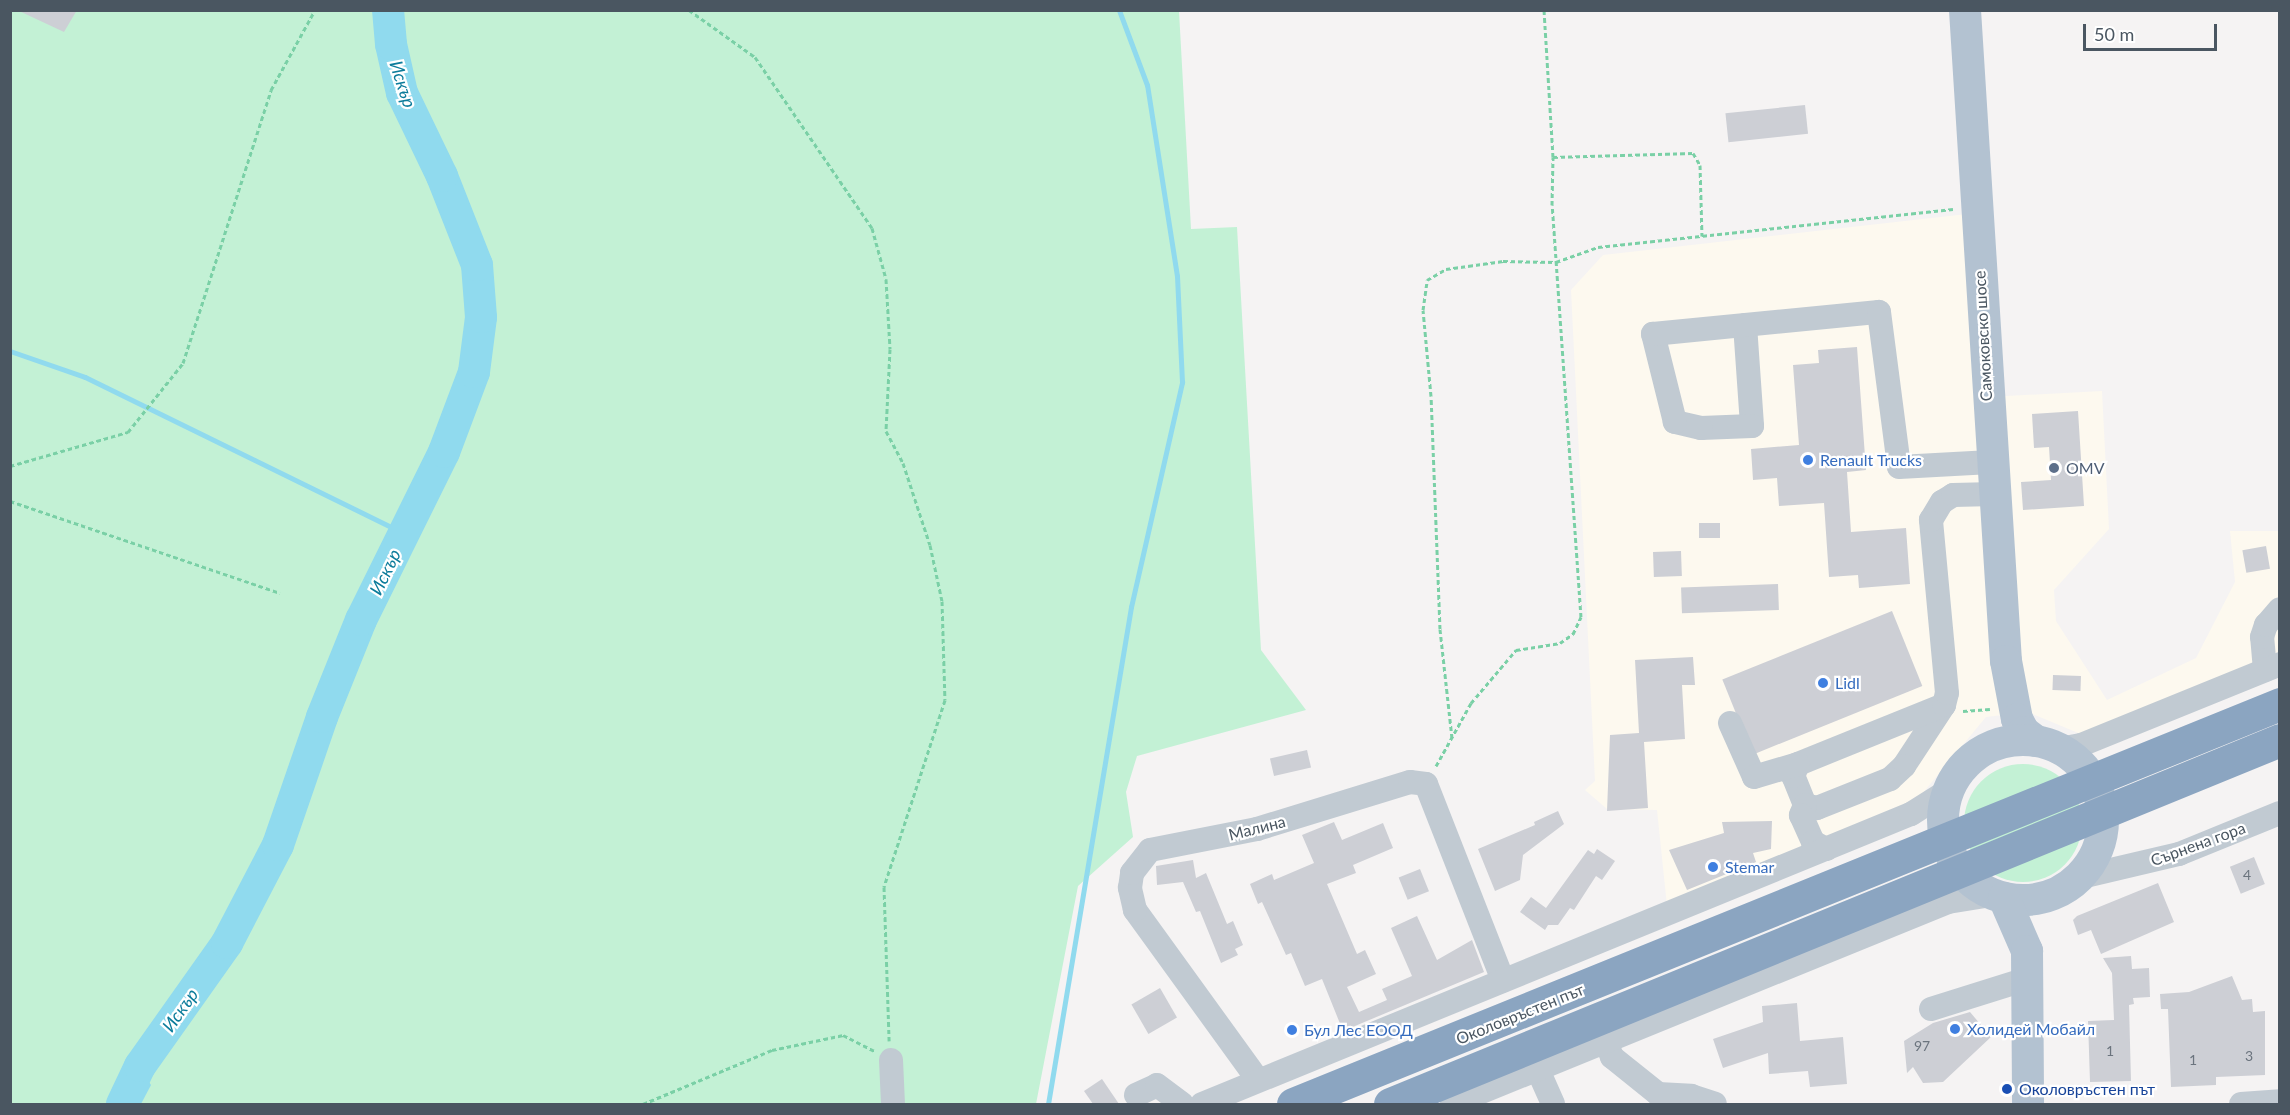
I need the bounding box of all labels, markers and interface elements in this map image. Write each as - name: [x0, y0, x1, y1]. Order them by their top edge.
- scale bar: [2086, 12, 2220, 50]
- text: 50 m: [2094, 23, 2134, 45]
- water label: Искър: [385, 58, 421, 110]
- street label: Самоковско шосе: [1970, 270, 1996, 402]
- place label: Renault Trucks: [1820, 450, 1922, 470]
- marker: Renault Trucks: [1801, 453, 1815, 467]
- place label: OMV: [2066, 458, 2104, 478]
- marker: OMV: [2047, 461, 2061, 475]
- water label: Искър: [365, 546, 405, 598]
- place label: Lidl: [1835, 673, 1860, 693]
- marker: Lidl: [1816, 676, 1830, 690]
- street label: Малина: [1226, 812, 1288, 844]
- street label: Сърнена гора: [2148, 818, 2248, 870]
- place label: Stemar: [1725, 857, 1774, 877]
- marker: Stemar: [1706, 860, 1720, 874]
- house number: 4: [2243, 867, 2251, 883]
- street label: Околовръстен път: [1453, 980, 1587, 1048]
- water label: Искър: [157, 984, 203, 1036]
- place label: Холидей Мобайл: [1967, 1019, 2095, 1039]
- place label: Бул Лес ЕООД: [1304, 1020, 1413, 1040]
- marker: Холидей Мобайл: [1948, 1022, 1962, 1036]
- marker: Бул Лес ЕООД: [1285, 1023, 1299, 1037]
- house number: 97: [1914, 1038, 1930, 1054]
- house number: 1: [2106, 1043, 2114, 1059]
- house number: 3: [2245, 1048, 2253, 1064]
- house number: 1: [2189, 1052, 2197, 1068]
- place label: Околовръстен път: [2019, 1079, 2155, 1099]
- marker: Околовръстен път: [2000, 1082, 2014, 1096]

